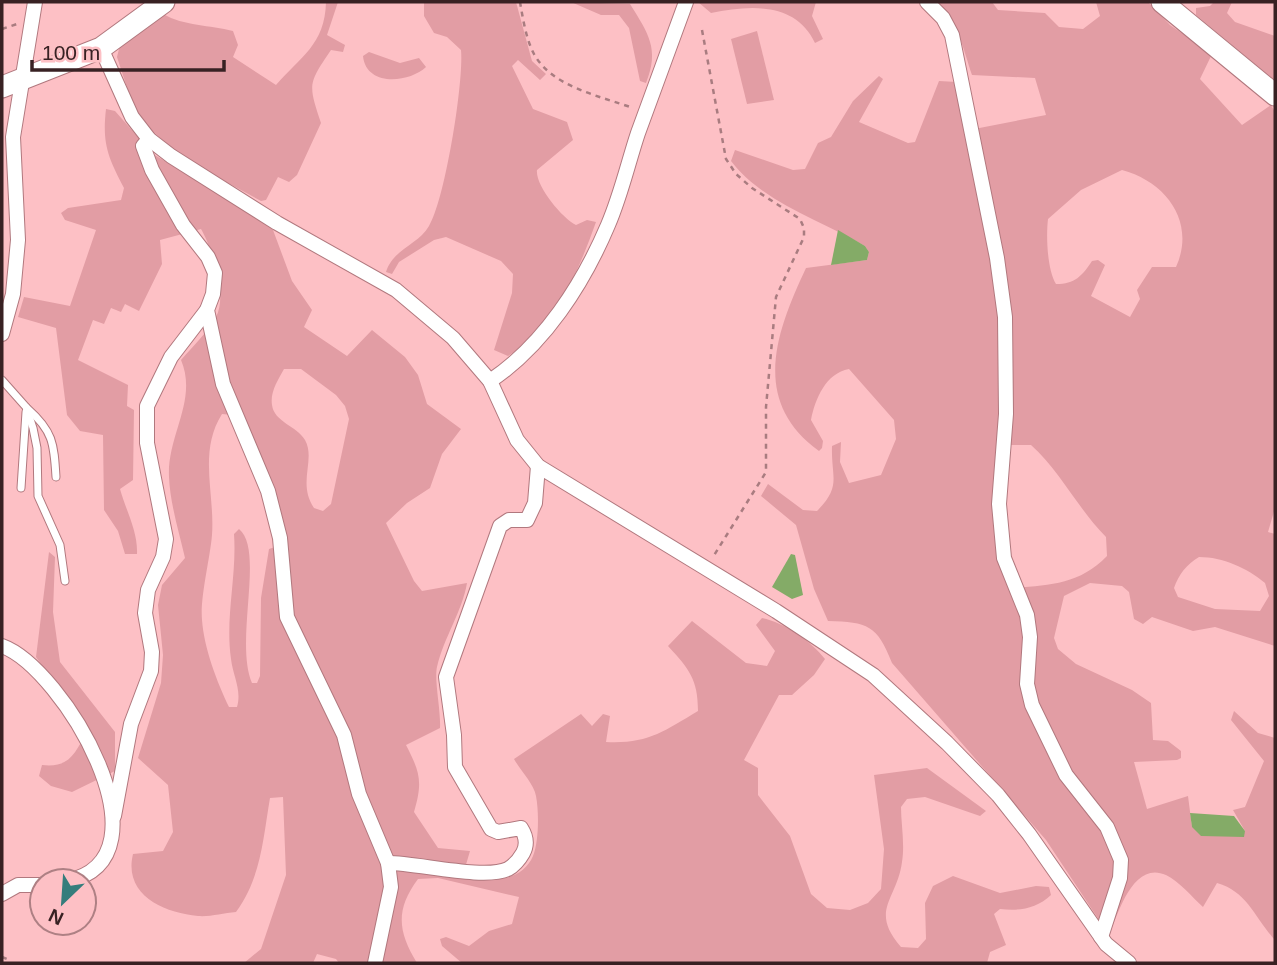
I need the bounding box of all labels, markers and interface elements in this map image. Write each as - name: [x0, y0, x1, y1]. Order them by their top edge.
- scale bar: [32, 28, 224, 72]
- text: 100 m: [42, 41, 100, 64]
- north arrow: [28, 867, 98, 937]
- text: N: [45, 905, 67, 929]

